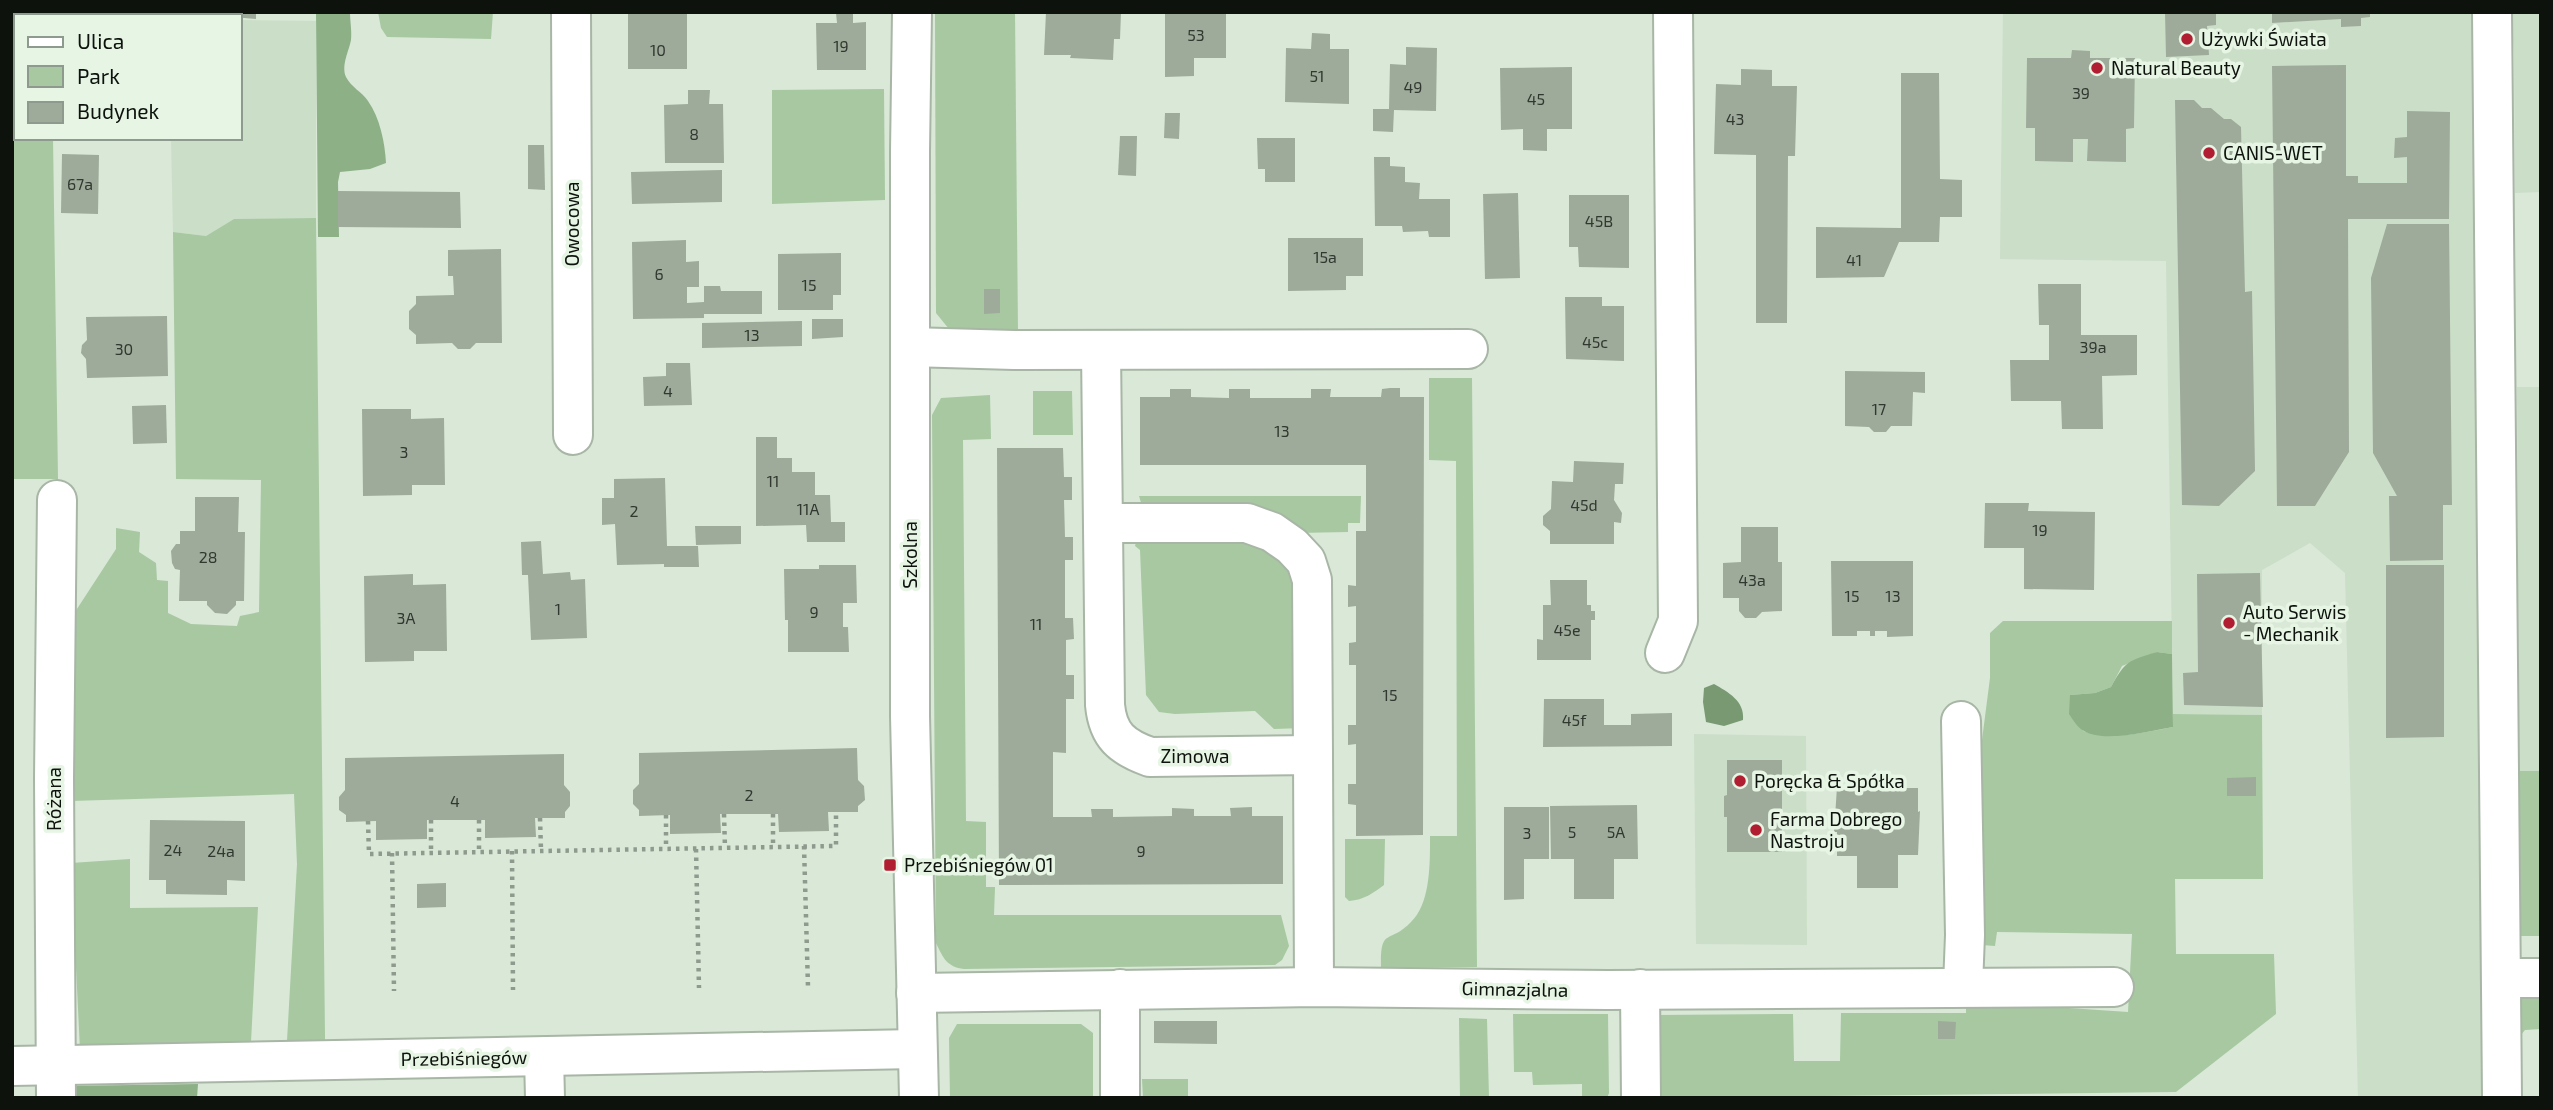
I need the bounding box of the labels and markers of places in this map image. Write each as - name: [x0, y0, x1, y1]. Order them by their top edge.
- place label: Używki Świata: [2201, 27, 2327, 50]
- marker: Używki Świata: [2179, 31, 2195, 47]
- place label: Natural Beauty: [2111, 56, 2241, 79]
- marker: Natural Beauty: [2089, 60, 2105, 76]
- place label: CANIS-WET: [2223, 141, 2323, 164]
- marker: CANIS-WET: [2201, 145, 2217, 161]
- place label: Auto Serwis - Mechanik: [2243, 600, 2346, 645]
- marker: Auto Serwis - Mechanik: [2221, 615, 2237, 631]
- place label: Poręcka & Spółka: [1754, 769, 1905, 792]
- marker: Poręcka & Spółka: [1732, 773, 1748, 789]
- place label: Farma Dobrego Nastroju: [1770, 807, 1902, 852]
- marker: Farma Dobrego Nastroju: [1748, 822, 1764, 838]
- place label: Przebiśniegów 01: [904, 853, 1054, 876]
- marker: Przebiśniegów 01: [882, 857, 898, 873]

